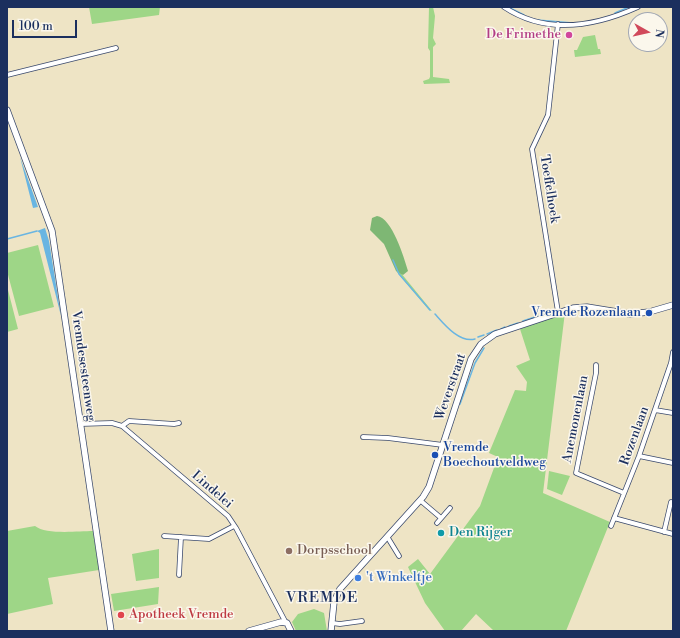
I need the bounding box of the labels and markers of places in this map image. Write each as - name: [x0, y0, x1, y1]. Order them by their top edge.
- place label: De Frimethe: [486, 27, 561, 43]
- marker: De Frimethe: [564, 30, 574, 40]
- place label: Vremde Rozenlaan: [531, 305, 641, 321]
- marker: Vremde Rozenlaan: [644, 308, 654, 318]
- place label: Vremde Boechoutveldweg: [443, 440, 546, 471]
- marker: Vremde Boechoutveldweg: [430, 450, 440, 460]
- place label: Den Rijger: [449, 525, 512, 541]
- marker: Den Rijger: [436, 528, 446, 538]
- place label: Dorpsschool: [297, 543, 372, 559]
- marker: Dorpsschool: [284, 546, 294, 556]
- place label: 't Winkeltje: [366, 570, 432, 586]
- marker: 't Winkeltje: [353, 573, 363, 583]
- place label: Apotheek Vremde: [129, 607, 234, 623]
- marker: Apotheek Vremde: [116, 610, 126, 620]

